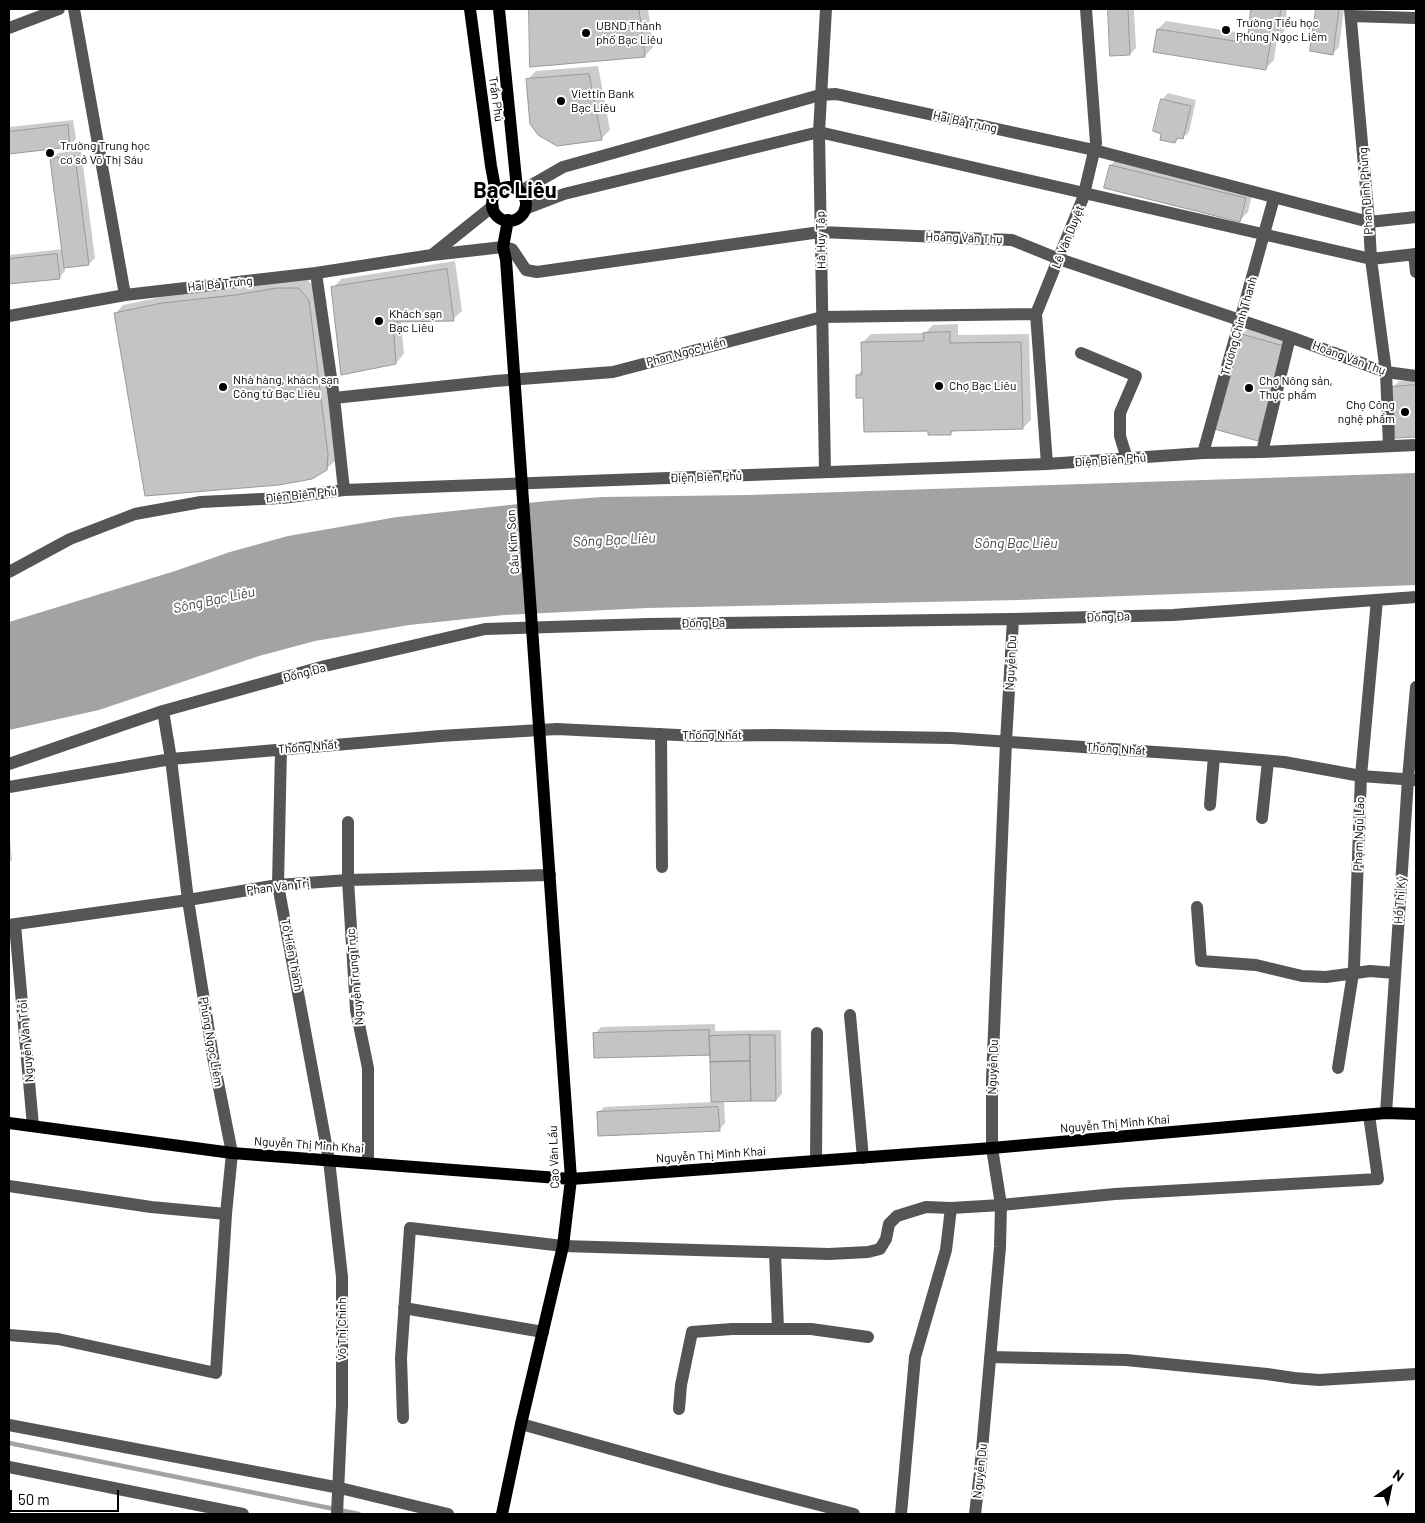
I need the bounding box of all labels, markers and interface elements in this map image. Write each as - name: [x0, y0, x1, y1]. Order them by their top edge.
- place label: Trường Tiểu học Phùng Ngọc Liêm: [1236, 16, 1327, 44]
- place label: UBND Thành phố Bạc Liêu: [596, 19, 663, 47]
- marker: Trường Tiểu học Phùng Ngọc Liêm: [1220, 24, 1232, 36]
- marker: UBND Thành phố Bạc Liêu: [580, 27, 592, 39]
- street label: Trần Phú: [486, 75, 506, 123]
- place label: Viettin Bank Bạc Liêu: [571, 87, 634, 115]
- marker: Viettin Bank Bạc Liêu: [555, 95, 567, 107]
- street label: Hai Bà Trưng: [932, 108, 998, 136]
- place label: Trường Trung học cơ sở Võ Thị Sáu: [60, 139, 150, 167]
- marker: Trường Trung học cơ sở Võ Thị Sáu: [44, 147, 56, 159]
- street label: Phan Đình Phùng: [1356, 147, 1376, 235]
- district label: Bạc Liêu: [473, 178, 557, 204]
- street label: Lê Văn Duyệt: [1049, 203, 1087, 271]
- street label: Hà Huy Tập: [813, 211, 829, 269]
- street label: Hoàng Văn Thụ: [925, 229, 1003, 247]
- street label: Hai Bà Trưng: [187, 273, 253, 295]
- street label: Trương Chính Thanh: [1218, 275, 1260, 377]
- place label: Khách sạn Bạc Liêu: [389, 307, 442, 335]
- marker: Khách sạn Bạc Liêu: [373, 315, 385, 327]
- street label: Phan Ngọc Hiển: [645, 334, 727, 370]
- street label: Hoàng Văn Thụ: [1310, 338, 1388, 378]
- place label: Nhà hàng, khách sạn Công tử Bạc Liêu: [233, 373, 339, 401]
- place label: Chợ Nông sản, Thực phẩm: [1259, 374, 1333, 402]
- place label: Chợ Bạc Liêu: [949, 379, 1016, 393]
- marker: Chợ Bạc Liêu: [933, 380, 945, 392]
- marker: Nhà hàng, khách sạn Công tử Bạc Liêu: [217, 381, 229, 393]
- marker: Chợ Nông sản, Thực phẩm: [1243, 382, 1255, 394]
- place label: Chợ Công nghệ phẩm: [1338, 398, 1395, 426]
- marker: Chợ Công nghệ phẩm: [1399, 406, 1411, 418]
- street label: Điện Biên Phủ: [1073, 450, 1147, 470]
- street label: Điện Biên Phủ: [670, 469, 742, 485]
- street label: Điện Biên Phủ: [264, 484, 338, 506]
- street label: Cầu Kim Sơn: [504, 509, 522, 575]
- water label: Sông Bạc Liêu: [572, 529, 656, 551]
- water label: Sông Bạc Liêu: [974, 535, 1058, 551]
- water label: Sông Bạc Liêu: [172, 583, 256, 617]
- street label: Đống Đa: [1086, 609, 1130, 625]
- street label: Đống Đa: [681, 615, 725, 631]
- street label: Nguyễn Du: [1002, 635, 1020, 691]
- street label: Đống Đa: [281, 660, 327, 686]
- street label: Thống Nhất: [682, 728, 742, 742]
- street label: Thống Nhất: [277, 737, 339, 757]
- street label: Thống Nhất: [1086, 740, 1146, 758]
- street label: Phạm Ngũ Lão: [1350, 796, 1368, 872]
- street label: Phan Văn Trị: [246, 876, 310, 898]
- street label: Hồ Thị Kỷ: [1391, 876, 1409, 924]
- street label: Tô Hiến Thành: [278, 918, 306, 992]
- street label: Nguyễn Trung Trực: [344, 928, 366, 1026]
- street label: Phùng Ngọc Liêm: [196, 996, 226, 1088]
- street label: Nguyễn Văn Trỗi: [15, 999, 37, 1083]
- street label: Nguyễn Du: [985, 1039, 1001, 1095]
- street label: Nguyễn Thị Minh Khai: [1059, 1112, 1171, 1136]
- street label: Cao Văn Lầu: [546, 1125, 562, 1189]
- street label: Nguyễn Thị Minh Khai: [253, 1134, 365, 1156]
- street label: Nguyễn Thị Minh Khai: [655, 1144, 767, 1166]
- street label: Võ Thị Chính: [335, 1297, 349, 1361]
- street label: Nguyễn Du: [970, 1443, 990, 1499]
- north arrow: [1365, 1463, 1415, 1513]
- text: N: [1390, 1465, 1407, 1485]
- scale bar: [12, 1480, 121, 1512]
- text: 50 m: [18, 1490, 50, 1508]

